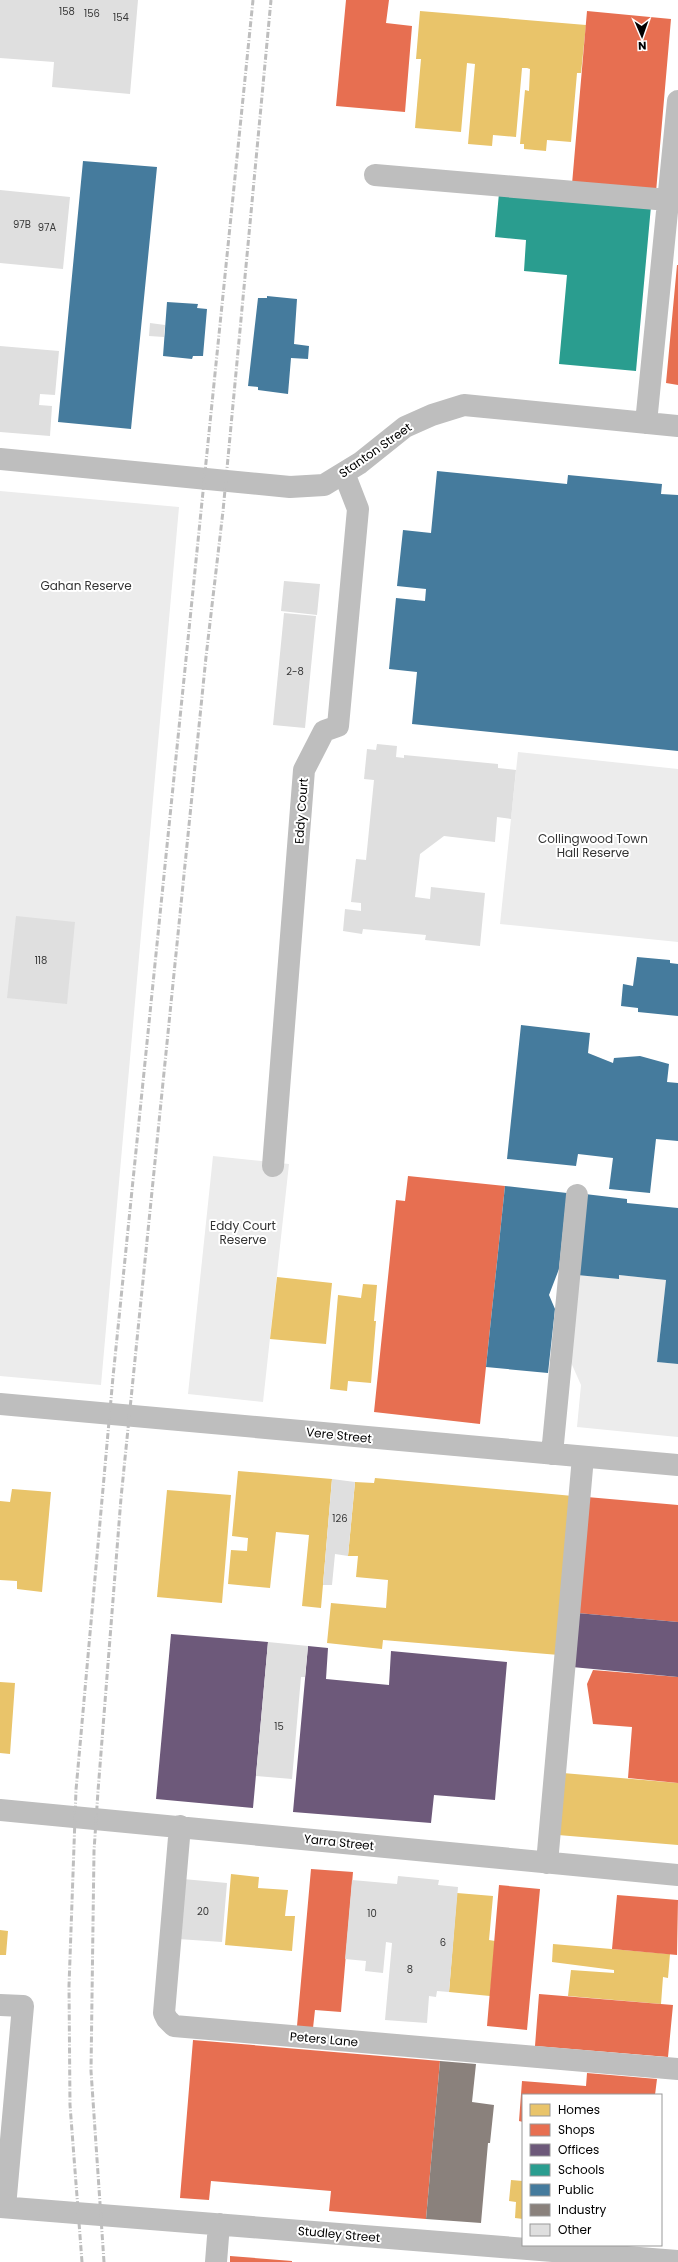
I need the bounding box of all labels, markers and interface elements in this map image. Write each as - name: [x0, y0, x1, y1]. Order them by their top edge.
- house number: 158: [59, 4, 75, 19]
- house number: 156: [84, 6, 100, 21]
- house number: 154: [113, 10, 129, 25]
- north arrow: [622, 16, 662, 56]
- text: N: [638, 38, 647, 54]
- house number: 97B: [13, 217, 31, 232]
- house number: 97A: [38, 220, 57, 235]
- street label: Stanton Street: [335, 419, 415, 481]
- park label: Gahan Reserve: [40, 577, 132, 594]
- house number: 2-8: [286, 664, 304, 679]
- street label: Eddy Court: [290, 778, 312, 844]
- park label: Collingwood Town Hall Reserve: [538, 830, 648, 861]
- house number: 118: [35, 953, 47, 968]
- park label: Eddy Court Reserve: [210, 1217, 276, 1248]
- street label: Vere Street: [305, 1423, 373, 1447]
- house number: 126: [332, 1511, 348, 1526]
- house number: 15: [274, 1719, 284, 1734]
- street label: Yarra Street: [303, 1830, 375, 1854]
- house number: 20: [197, 1904, 209, 1919]
- house number: 10: [367, 1906, 377, 1921]
- house number: 6: [440, 1935, 446, 1950]
- house number: 8: [407, 1962, 413, 1977]
- street label: Peters Lane: [289, 2028, 359, 2050]
- legend: [522, 2094, 662, 2246]
- text: Homes: [558, 2101, 600, 2118]
- text: Shops: [558, 2121, 595, 2138]
- text: Offices: [558, 2141, 599, 2158]
- text: Schools: [558, 2161, 605, 2178]
- text: Public: [558, 2181, 594, 2198]
- text: Industry: [558, 2201, 607, 2218]
- text: Other: [558, 2221, 592, 2238]
- street label: Studley Street: [297, 2222, 381, 2246]

